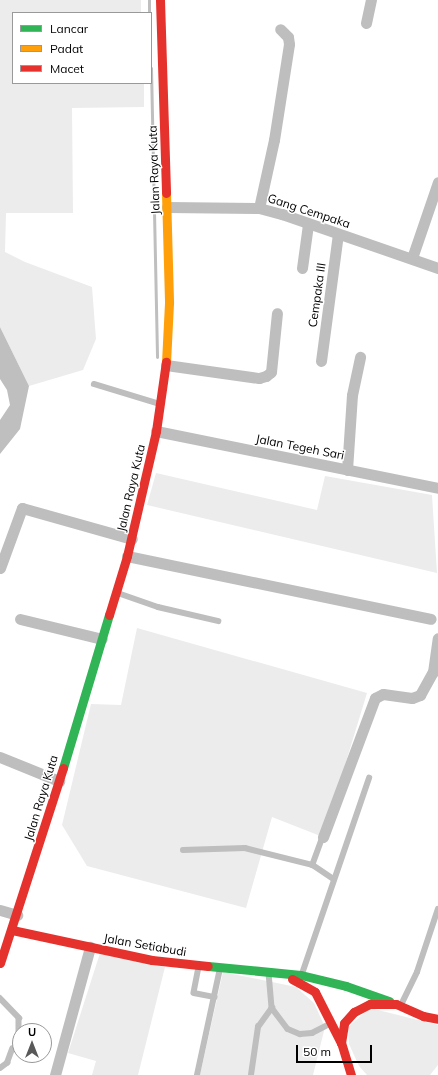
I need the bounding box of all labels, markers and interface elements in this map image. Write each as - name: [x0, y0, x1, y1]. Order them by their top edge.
- legend: [12, 12, 152, 84]
- text: Lancar: [50, 21, 88, 36]
- text: Padat: [50, 41, 83, 56]
- text: Macet: [50, 61, 84, 76]
- street label: Jalan Raya Kuta: [145, 125, 163, 215]
- street label: Gang Cempaka: [266, 191, 352, 231]
- street label: Cempaka III: [305, 262, 329, 328]
- street label: Jalan Tegeh Sari: [254, 431, 346, 463]
- street label: Jalan Raya Kuta: [114, 443, 148, 533]
- street label: Jalan Raya Kuta: [21, 753, 61, 843]
- street label: Jalan Setiabudi: [102, 931, 188, 959]
- north arrow: [12, 1023, 52, 1063]
- text: U: [28, 1025, 36, 1039]
- scale bar: [298, 1037, 374, 1063]
- text: 50 m: [303, 1044, 331, 1059]

